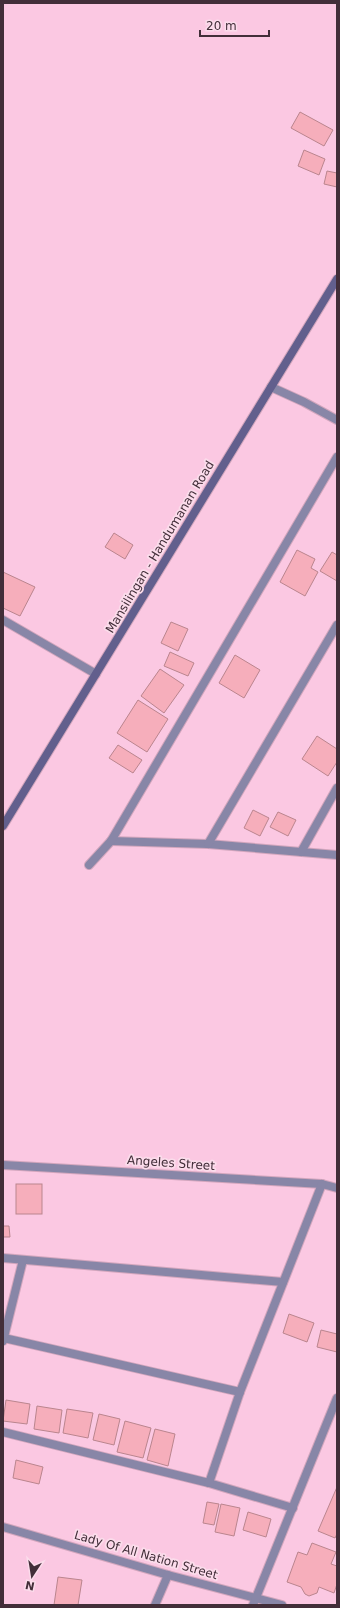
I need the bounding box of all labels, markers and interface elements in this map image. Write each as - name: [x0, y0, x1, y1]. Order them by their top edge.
- scale bar: [200, 12, 269, 38]
- text: 20 m: [206, 19, 237, 33]
- street label: Mansilingan - Handumanan Road: [103, 458, 217, 636]
- street label: Angeles Street: [127, 1153, 216, 1173]
- street label: Lady Of All Nation Street: [73, 1528, 220, 1582]
- north arrow: [12, 1556, 52, 1596]
- text: N: [24, 1578, 36, 1593]

